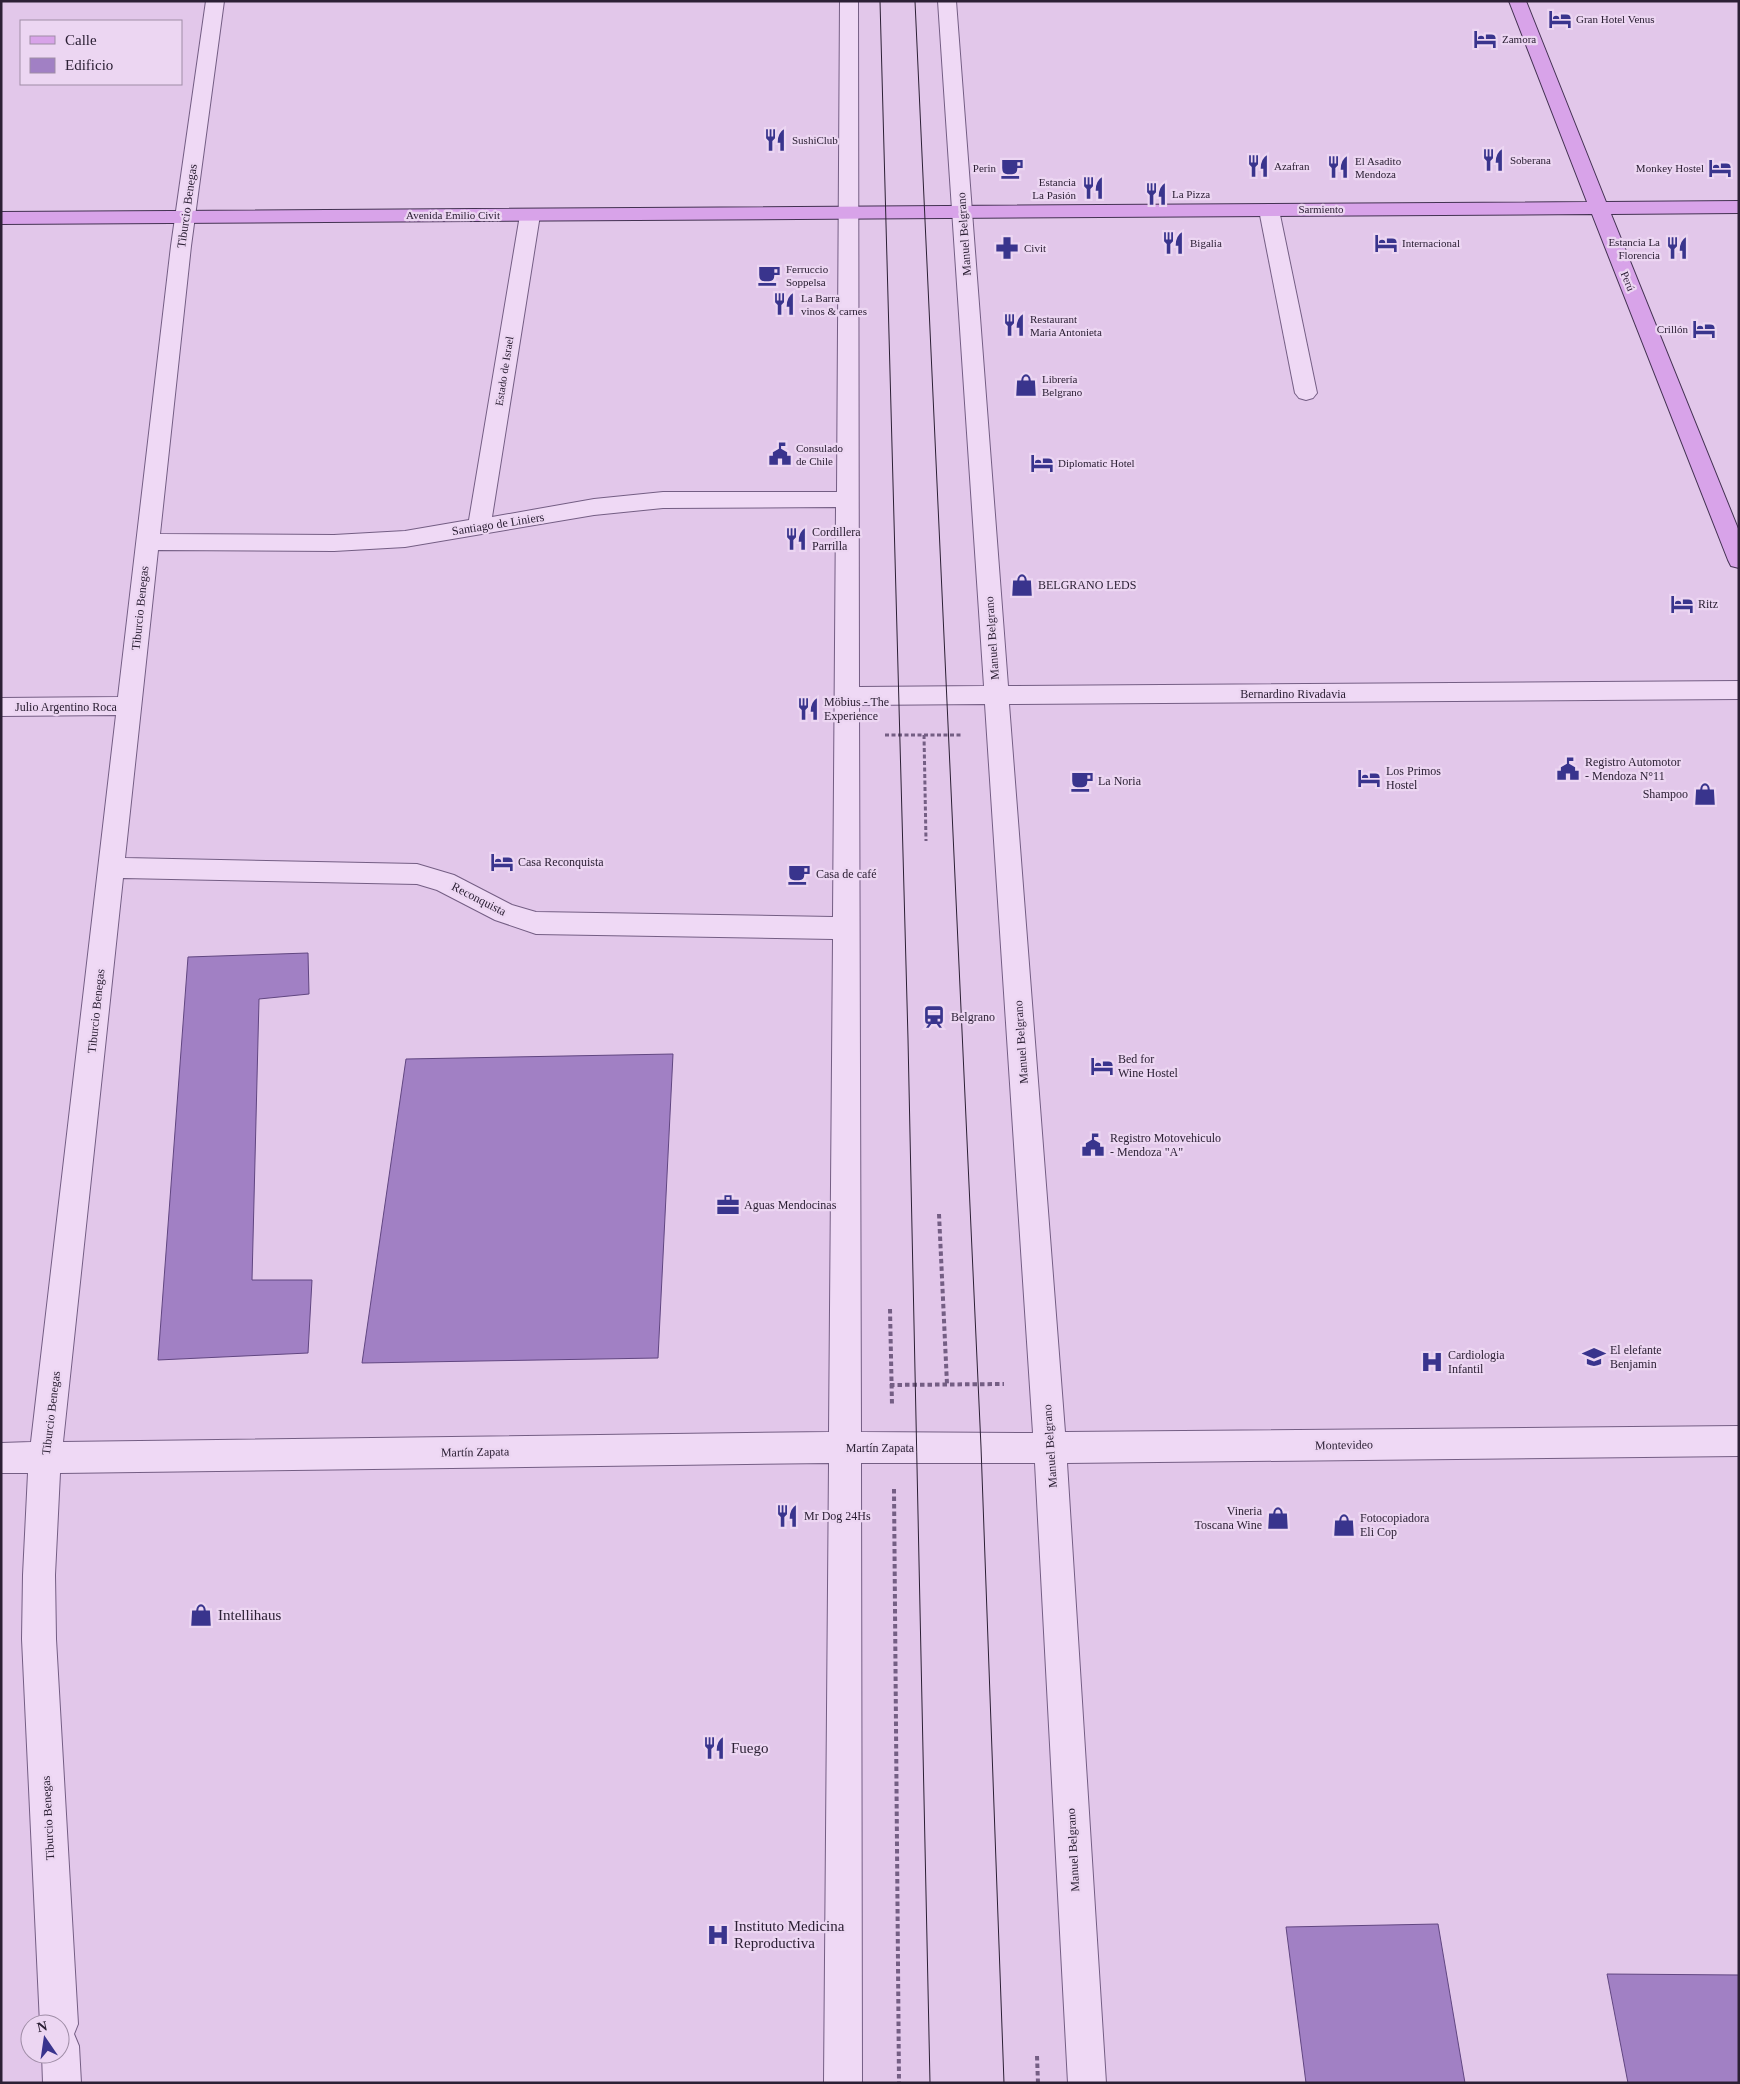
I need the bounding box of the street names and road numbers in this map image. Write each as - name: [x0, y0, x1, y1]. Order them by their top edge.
- street label: Tiburcio Benegas: [174, 163, 200, 249]
- street label: Manuel Belgrano: [954, 192, 974, 276]
- street label: Sarmiento: [1298, 203, 1344, 215]
- street label: Avenida Emilio Civit: [406, 209, 500, 221]
- street label: Perú: [1619, 269, 1638, 293]
- street label: Estado de Israel: [493, 335, 515, 407]
- street label: Santiago de Liniers: [451, 510, 546, 538]
- street label: Tiburcio Benegas: [129, 565, 151, 651]
- street label: Manuel Belgrano: [982, 596, 1002, 680]
- street label: Bernardino Rivadavia: [1240, 687, 1346, 701]
- street label: Julio Argentino Roca: [15, 700, 118, 714]
- street label: Reconquista: [449, 879, 509, 919]
- street label: Tiburcio Benegas: [85, 968, 107, 1054]
- street label: Manuel Belgrano: [1011, 1000, 1031, 1084]
- street label: Tiburcio Benegas: [39, 1370, 63, 1456]
- street label: Manuel Belgrano: [1040, 1404, 1060, 1488]
- street label: Montevideo: [1315, 1437, 1373, 1453]
- street label: Martín Zapata: [846, 1441, 915, 1455]
- street label: Martín Zapata: [441, 1444, 510, 1460]
- street label: Tiburcio Benegas: [39, 1775, 57, 1861]
- street label: Manuel Belgrano: [1064, 1808, 1082, 1892]

